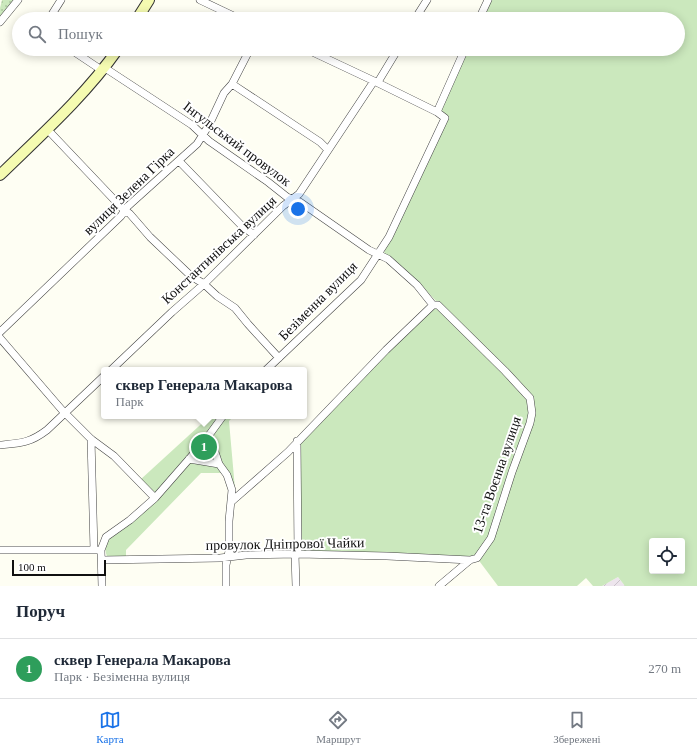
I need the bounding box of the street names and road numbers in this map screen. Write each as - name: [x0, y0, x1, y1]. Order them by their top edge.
- street label: Інгульський провулок: [180, 99, 294, 189]
- street label: вулиця Зелена Гірка: [81, 143, 178, 238]
- street label: Константинівська вулиця: [159, 193, 280, 307]
- street label: Безіменна вулиця: [276, 258, 361, 343]
- street label: 13-та Воєнна вулиця: [470, 414, 524, 535]
- street label: провулок Дніпрової Чайки: [206, 535, 365, 553]

